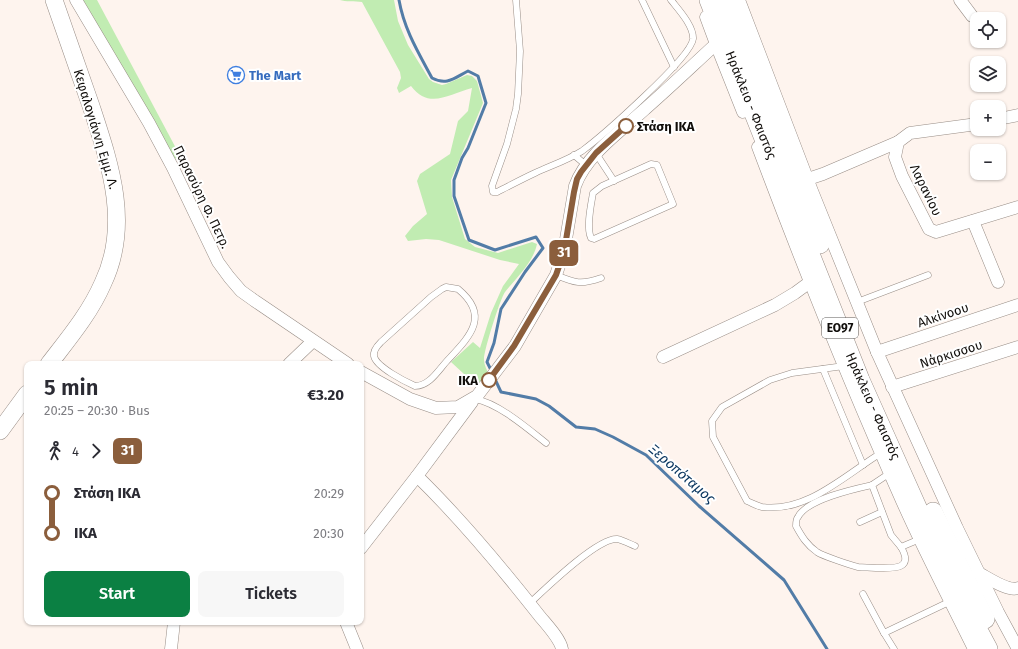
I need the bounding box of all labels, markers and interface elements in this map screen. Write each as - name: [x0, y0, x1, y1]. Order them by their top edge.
- map controls: [970, 12, 1006, 180]
- button: locate: [970, 12, 1006, 48]
- street label: Ηράκλειο - Φαιστός: [722, 49, 780, 161]
- button: layers: [970, 56, 1006, 92]
- supermarket icon: The Mart: [226, 65, 246, 85]
- street label: Κεφαλογιάννη Εμμ. Λ.: [71, 67, 121, 191]
- place label: The Mart: [249, 68, 302, 83]
- button: +: [970, 100, 1006, 136]
- marker: Στάση ΙΚΑ: [618, 118, 634, 134]
- place label: Στάση ΙΚΑ: [637, 119, 695, 134]
- street label: Παρασύρη Φ. Πετρ.: [171, 143, 233, 251]
- button: −: [970, 144, 1006, 180]
- street label: Λαρανίου: [907, 162, 945, 218]
- line badge: 31: [546, 240, 582, 266]
- text: 31: [557, 244, 571, 261]
- street label: Αλκίνοου: [915, 300, 971, 330]
- road number: ΕΟ97: [822, 318, 858, 338]
- street label: Νάρκισσου: [918, 337, 984, 371]
- street label: Ηράκλειο - Φαιστός: [843, 350, 903, 462]
- marker: IKA: [481, 372, 497, 388]
- place label: IKA: [458, 373, 478, 388]
- text: 5 min: [44, 374, 99, 401]
- text: €3.20: [307, 386, 344, 404]
- text: 20:25 – 20:30 · Bus: [44, 403, 150, 418]
- icon: walk: [44, 440, 66, 462]
- icon: forward: [85, 440, 107, 462]
- water label: Ξεροπόταμος: [645, 441, 719, 508]
- text: 31: [121, 442, 134, 459]
- text: 4: [72, 444, 79, 459]
- text: Στάση ΙΚΑ: [74, 484, 140, 502]
- text: 20:29: [314, 486, 344, 501]
- text: IKA: [74, 524, 97, 542]
- text: 20:30: [313, 526, 344, 541]
- button: Start: [44, 571, 190, 617]
- button: Tickets: [198, 571, 344, 617]

